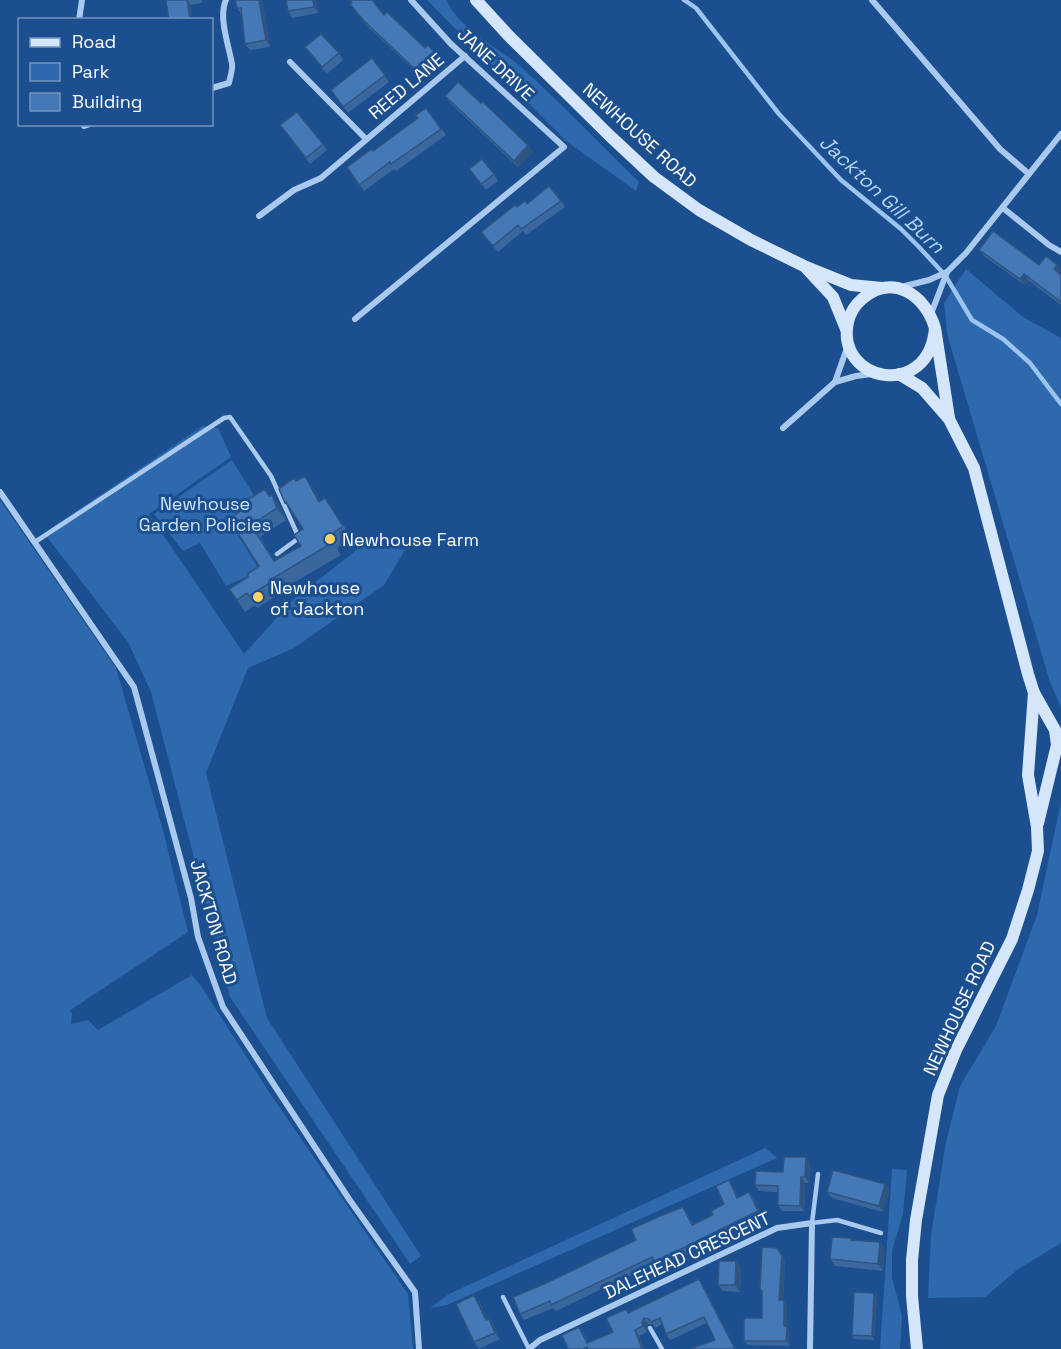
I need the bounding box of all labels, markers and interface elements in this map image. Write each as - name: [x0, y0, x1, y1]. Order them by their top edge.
- legend: [18, 18, 213, 126]
- street label: JANE DRIVE: [453, 22, 539, 106]
- text: Road: [72, 30, 116, 53]
- street label: REED LANE: [364, 48, 448, 124]
- text: Park: [72, 60, 110, 83]
- street label: NEWHOUSE ROAD: [578, 78, 702, 192]
- text: Building: [72, 90, 142, 113]
- water label: Jackton Gill Burn: [814, 129, 951, 259]
- park label: Newhouse Garden Policies: [139, 492, 271, 536]
- place label: Newhouse Farm: [342, 528, 479, 551]
- marker: Newhouse Farm: [323, 532, 337, 546]
- place label: Newhouse of Jackton: [270, 576, 364, 620]
- marker: Newhouse of Jackton: [251, 590, 265, 604]
- street label: JACKTON ROAD: [185, 857, 243, 987]
- street label: NEWHOUSE ROAD: [918, 937, 1000, 1079]
- street label: DALEHEAD CRESCENT: [600, 1206, 774, 1304]

